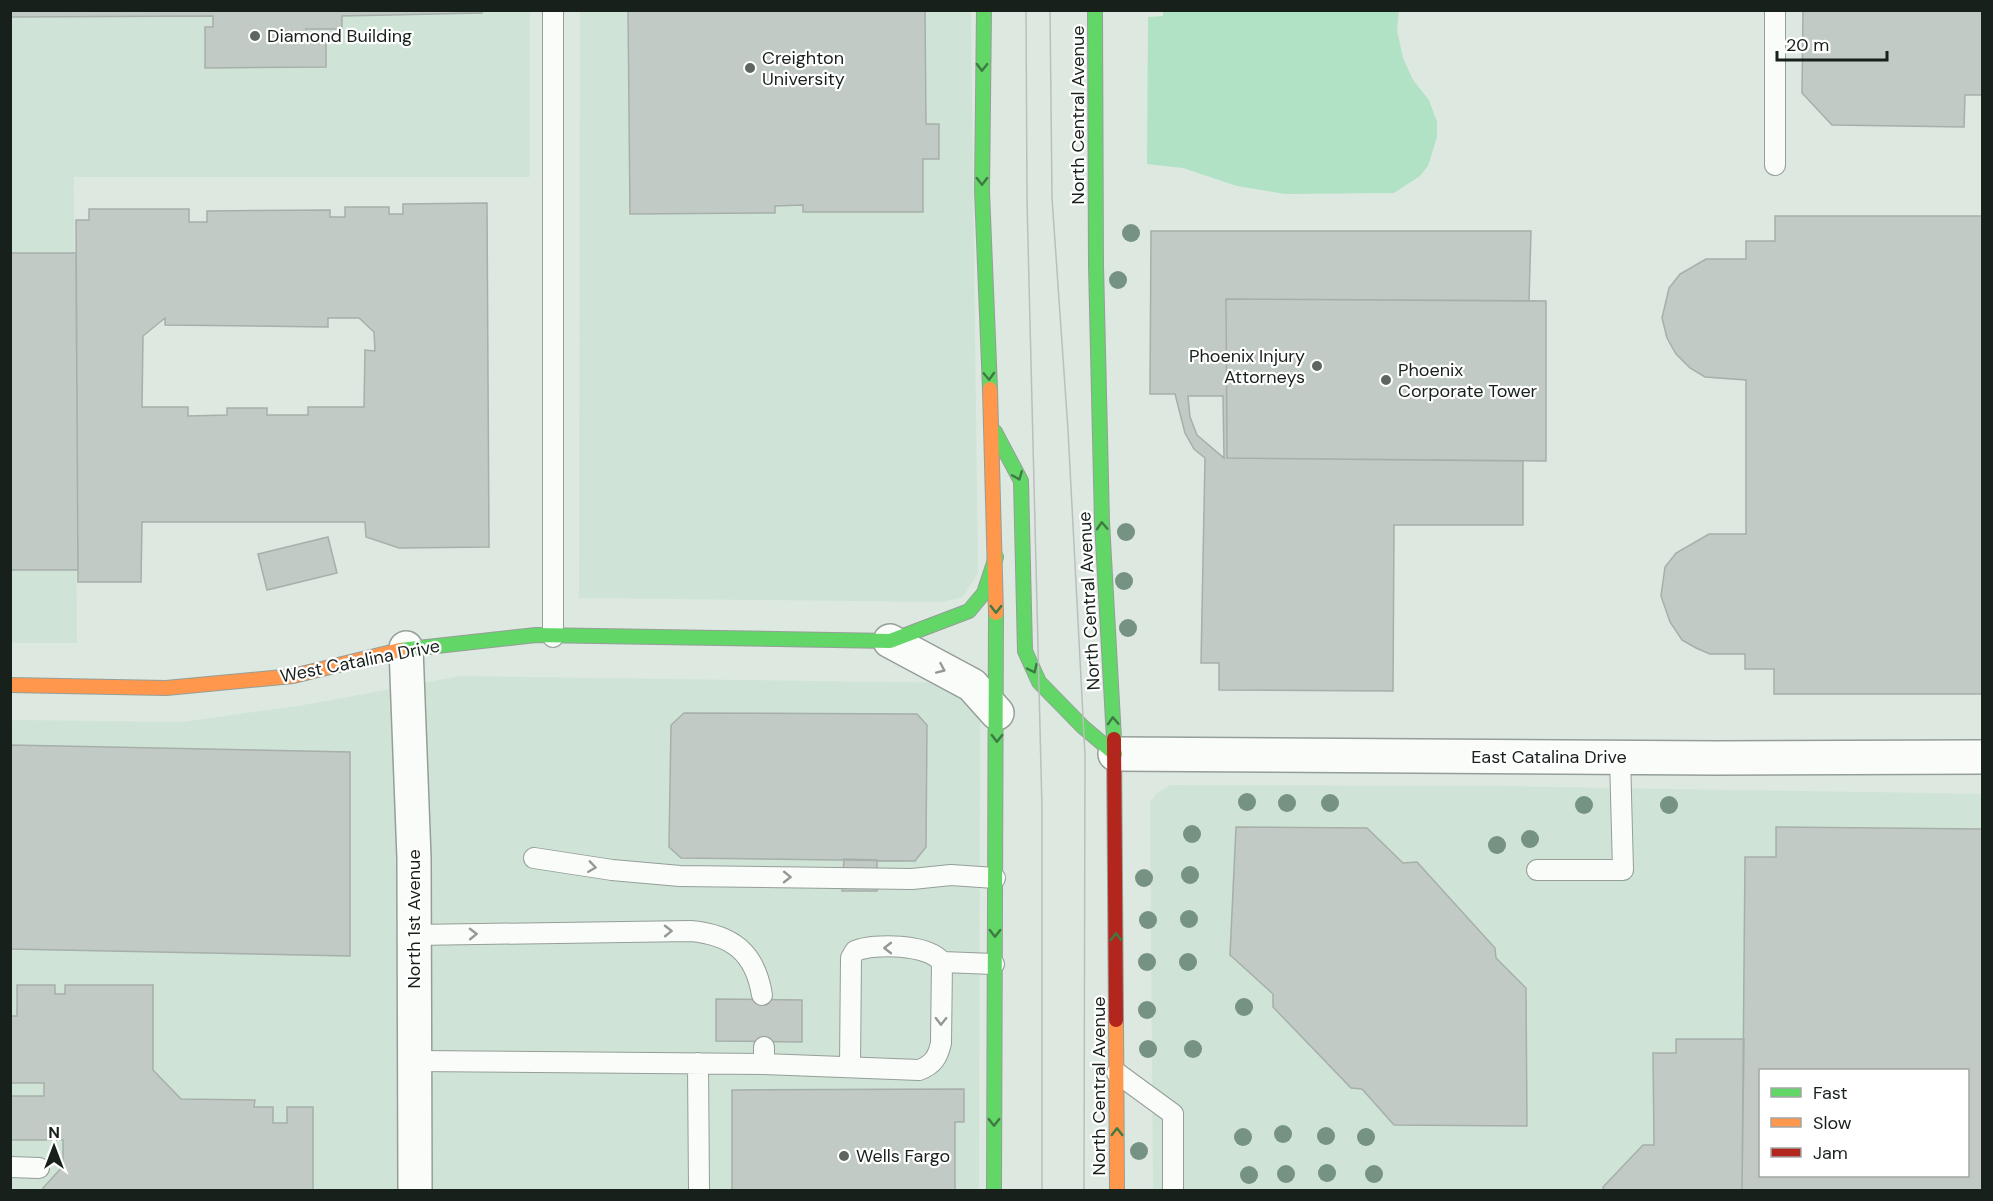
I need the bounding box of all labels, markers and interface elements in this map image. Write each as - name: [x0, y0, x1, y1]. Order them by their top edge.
- place label: Diamond Building: [267, 24, 412, 48]
- scale bar: [1777, 24, 1886, 62]
- street label: North Central Avenue: [1066, 26, 1090, 204]
- marker: Diamond Building: [248, 29, 262, 43]
- text: 20 m: [1786, 33, 1829, 57]
- place label: Creighton University: [762, 46, 845, 91]
- marker: Creighton University: [743, 61, 757, 75]
- one-way arrow: [976, 62, 988, 71]
- one-way arrow: [976, 177, 988, 186]
- place label: Phoenix Injury Attorneys: [1189, 344, 1305, 389]
- place label: Phoenix Corporate Tower: [1398, 358, 1538, 403]
- marker: Phoenix Injury Attorneys: [1310, 359, 1324, 373]
- one-way arrow: [983, 372, 995, 381]
- marker: Phoenix Corporate Tower: [1379, 373, 1393, 387]
- one-way arrow: [1011, 470, 1023, 481]
- street label: North Central Avenue: [1072, 511, 1106, 691]
- one-way arrow: [1096, 522, 1109, 531]
- one-way arrow: [990, 605, 1002, 614]
- street label: West Catalina Drive: [278, 634, 442, 688]
- one-way arrow: [935, 662, 946, 674]
- one-way arrow: [1025, 662, 1037, 673]
- one-way arrow: [1107, 717, 1120, 726]
- one-way arrow: [991, 734, 1003, 743]
- street label: East Catalina Drive: [1471, 745, 1627, 769]
- street label: North 1st Avenue: [402, 849, 426, 989]
- one-way arrow: [588, 860, 597, 872]
- one-way arrow: [782, 871, 791, 883]
- one-way arrow: [663, 925, 672, 938]
- one-way arrow: [468, 928, 477, 940]
- one-way arrow: [989, 929, 1001, 938]
- one-way arrow: [1110, 933, 1122, 942]
- one-way arrow: [884, 942, 893, 954]
- street label: North Central Avenue: [1087, 997, 1111, 1175]
- one-way arrow: [935, 1016, 947, 1025]
- legend: [1759, 1069, 1969, 1177]
- text: Fast: [1813, 1081, 1848, 1105]
- text: Slow: [1813, 1111, 1852, 1135]
- north arrow: [24, 1117, 84, 1177]
- one-way arrow: [988, 1118, 1000, 1127]
- text: N: [48, 1122, 60, 1143]
- one-way arrow: [1111, 1128, 1123, 1137]
- text: Jam: [1813, 1141, 1848, 1165]
- place label: Wells Fargo: [856, 1144, 950, 1168]
- marker: Wells Fargo: [837, 1149, 851, 1163]

